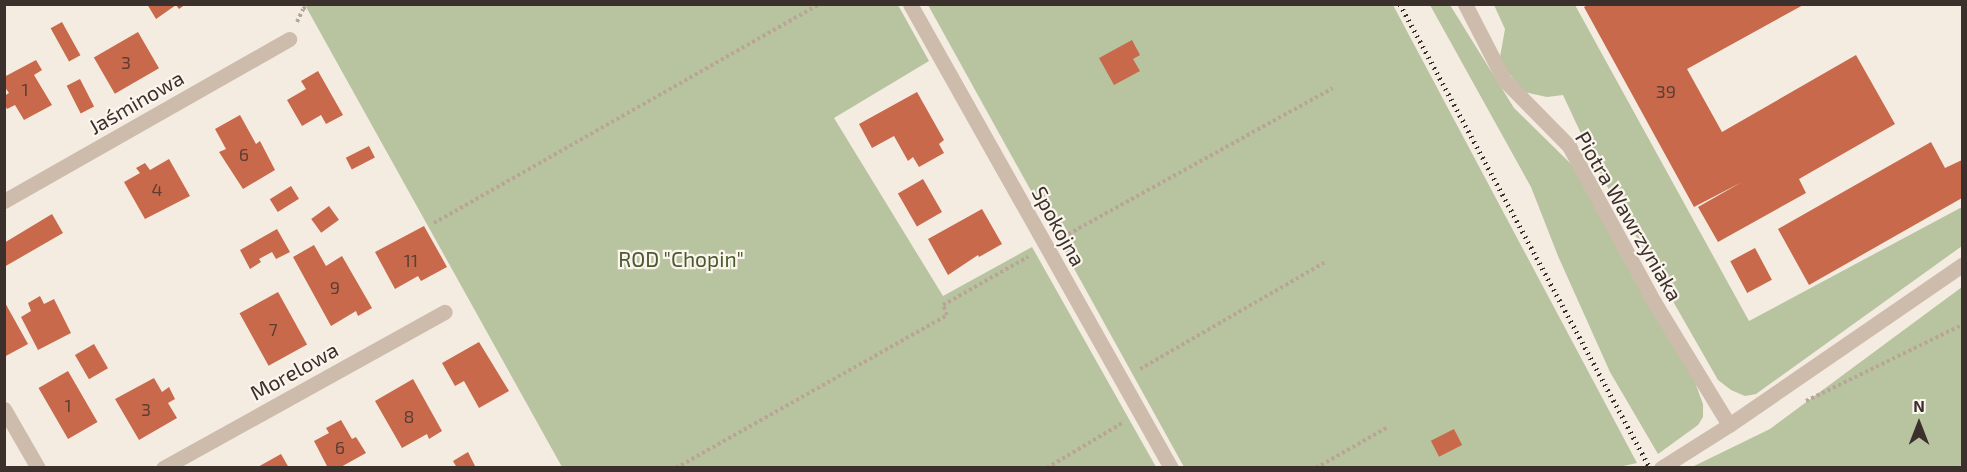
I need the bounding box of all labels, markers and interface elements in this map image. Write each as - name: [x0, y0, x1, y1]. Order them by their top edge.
- house number: 3: [121, 51, 131, 73]
- street label: Jaśminowa: [84, 65, 188, 139]
- house number: 1: [21, 78, 29, 100]
- house number: 39: [1656, 80, 1676, 102]
- street label: Piotra Wawrzyniaka: [1570, 127, 1688, 305]
- house number: 6: [239, 143, 249, 165]
- house number: 4: [151, 178, 163, 200]
- street label: Spokojna: [1027, 182, 1091, 270]
- park label: ROD "Chopin": [618, 246, 744, 272]
- house number: 11: [404, 249, 418, 271]
- house number: 9: [330, 276, 340, 298]
- house number: 7: [268, 318, 278, 340]
- street label: Morelowa: [246, 337, 342, 405]
- house number: 1: [64, 394, 72, 416]
- north arrow: [1889, 394, 1949, 454]
- text: N: [1913, 396, 1925, 415]
- house number: 3: [141, 398, 151, 420]
- house number: 8: [404, 405, 414, 427]
- house number: 6: [335, 436, 345, 458]

